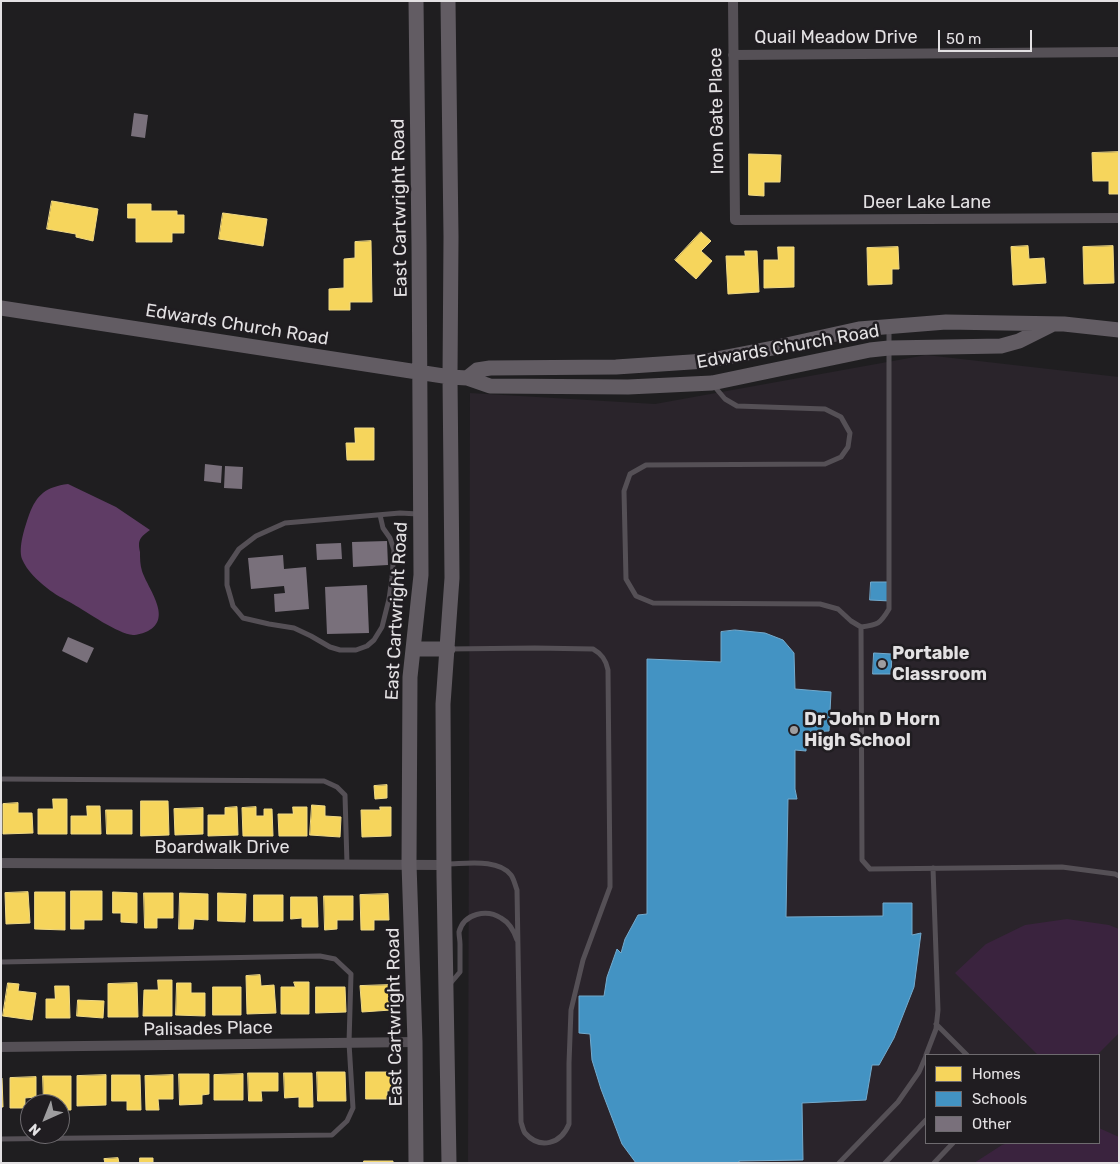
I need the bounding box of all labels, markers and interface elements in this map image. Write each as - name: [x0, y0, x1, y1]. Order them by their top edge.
- scale bar: [940, 20, 1034, 52]
- street label: Quail Meadow Drive: [754, 27, 918, 49]
- text: 50 m: [946, 30, 981, 48]
- street label: Iron Gate Place: [705, 47, 729, 175]
- street label: East Cartwright Road: [388, 119, 412, 297]
- street label: Deer Lake Lane: [863, 192, 991, 214]
- street label: Edwards Church Road: [144, 300, 330, 350]
- street label: Edwards Church Road: [695, 320, 881, 374]
- street label: East Cartwright Road: [382, 521, 412, 701]
- place label: Portable Classroom: [892, 643, 987, 686]
- marker: Portable Classroom: [876, 658, 888, 670]
- place label: Dr John D Horn High School: [804, 709, 940, 752]
- marker: Dr John D Horn High School: [788, 724, 800, 736]
- street label: Boardwalk Drive: [154, 837, 290, 859]
- street label: East Cartwright Road: [383, 928, 407, 1106]
- street label: Palisades Place: [143, 1017, 273, 1041]
- legend: [925, 1054, 1100, 1144]
- text: Homes: [972, 1065, 1021, 1083]
- text: Schools: [972, 1090, 1027, 1108]
- north arrow: [20, 1094, 70, 1144]
- text: Other: [972, 1115, 1011, 1133]
- text: N: [25, 1120, 44, 1139]

